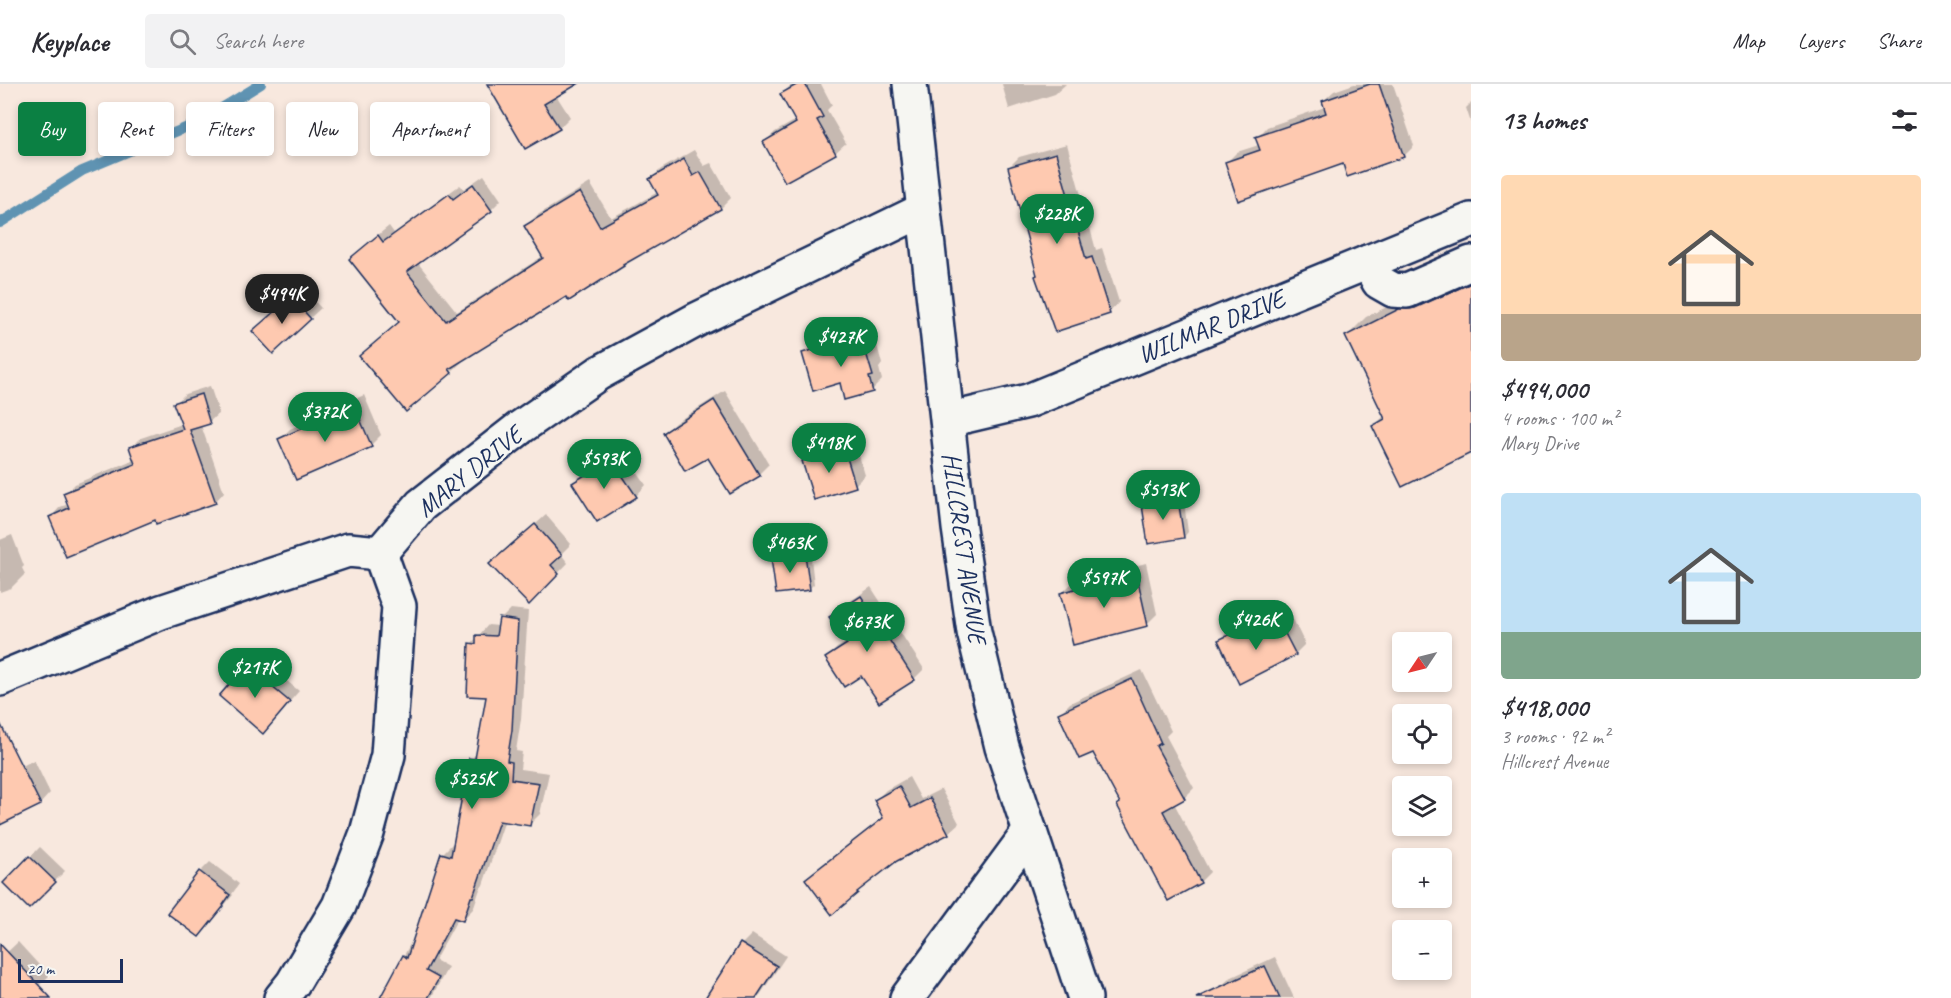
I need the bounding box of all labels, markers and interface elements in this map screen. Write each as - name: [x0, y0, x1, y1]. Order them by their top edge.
- search box: [145, 14, 565, 68]
- text: Keyplace: [30, 24, 109, 59]
- icon: search: [166, 25, 199, 58]
- text: Search here: [214, 27, 303, 55]
- text: Map: [1732, 28, 1765, 54]
- text: Layers: [1798, 28, 1844, 54]
- text: Share: [1877, 28, 1921, 54]
- chip: Buy: [18, 102, 86, 156]
- chip: Rent: [98, 102, 174, 156]
- chip: Filters: [186, 102, 274, 156]
- chip: New: [286, 102, 358, 156]
- chip: Apartment: [370, 102, 490, 156]
- text: 13 homes: [1501, 104, 1586, 137]
- icon: filters: [1888, 104, 1921, 137]
- pin: $228K: [1015, 194, 1099, 245]
- text: $228K: [1034, 201, 1080, 226]
- icon: home: [1657, 214, 1765, 322]
- pin: $494K: [240, 274, 324, 325]
- text: $494K: [259, 281, 305, 306]
- street label: WILMAR DRIVE: [1133, 281, 1293, 371]
- pin: $427K: [799, 317, 883, 368]
- text: $427K: [818, 324, 864, 349]
- text: $494,000: [1501, 373, 1588, 406]
- pin: $372K: [283, 392, 367, 443]
- text: $372K: [302, 399, 348, 424]
- text: 4 rooms · 100 m²: [1501, 406, 1618, 431]
- street label: MARY DRIVE: [410, 416, 532, 524]
- pin: $418K: [787, 423, 871, 474]
- text: $418K: [806, 430, 852, 455]
- text: Mary Drive: [1501, 431, 1579, 456]
- pin: $593K: [562, 439, 646, 490]
- text: $593K: [581, 446, 627, 471]
- street label: HILLCREST AVENUE: [935, 450, 995, 650]
- pin: $513K: [1121, 470, 1205, 521]
- text: $513K: [1140, 477, 1186, 502]
- pin: $463K: [748, 523, 832, 574]
- text: $463K: [767, 530, 813, 555]
- icon: home: [1657, 532, 1765, 640]
- pin: $597K: [1062, 558, 1146, 609]
- text: $597K: [1081, 565, 1127, 590]
- pin: $426K: [1214, 600, 1298, 651]
- pin: $673K: [825, 602, 909, 653]
- text: $426K: [1233, 607, 1279, 632]
- text: $673K: [844, 609, 890, 634]
- north arrow: [1392, 632, 1452, 692]
- map controls: [1392, 632, 1452, 980]
- pin: $217K: [213, 648, 297, 699]
- text: $217K: [232, 655, 278, 680]
- text: $418,000: [1501, 691, 1588, 724]
- button: locate: [1392, 704, 1452, 764]
- text: 3 rooms · 92 m²: [1501, 724, 1609, 749]
- text: Hillcrest Avenue: [1501, 749, 1608, 774]
- pin: $525K: [430, 759, 514, 810]
- text: $525K: [449, 766, 495, 791]
- button: layers: [1392, 776, 1452, 836]
- button: +: [1392, 848, 1452, 908]
- button: −: [1392, 920, 1452, 980]
- scale bar: [18, 956, 123, 984]
- text: 20 m: [27, 959, 54, 979]

